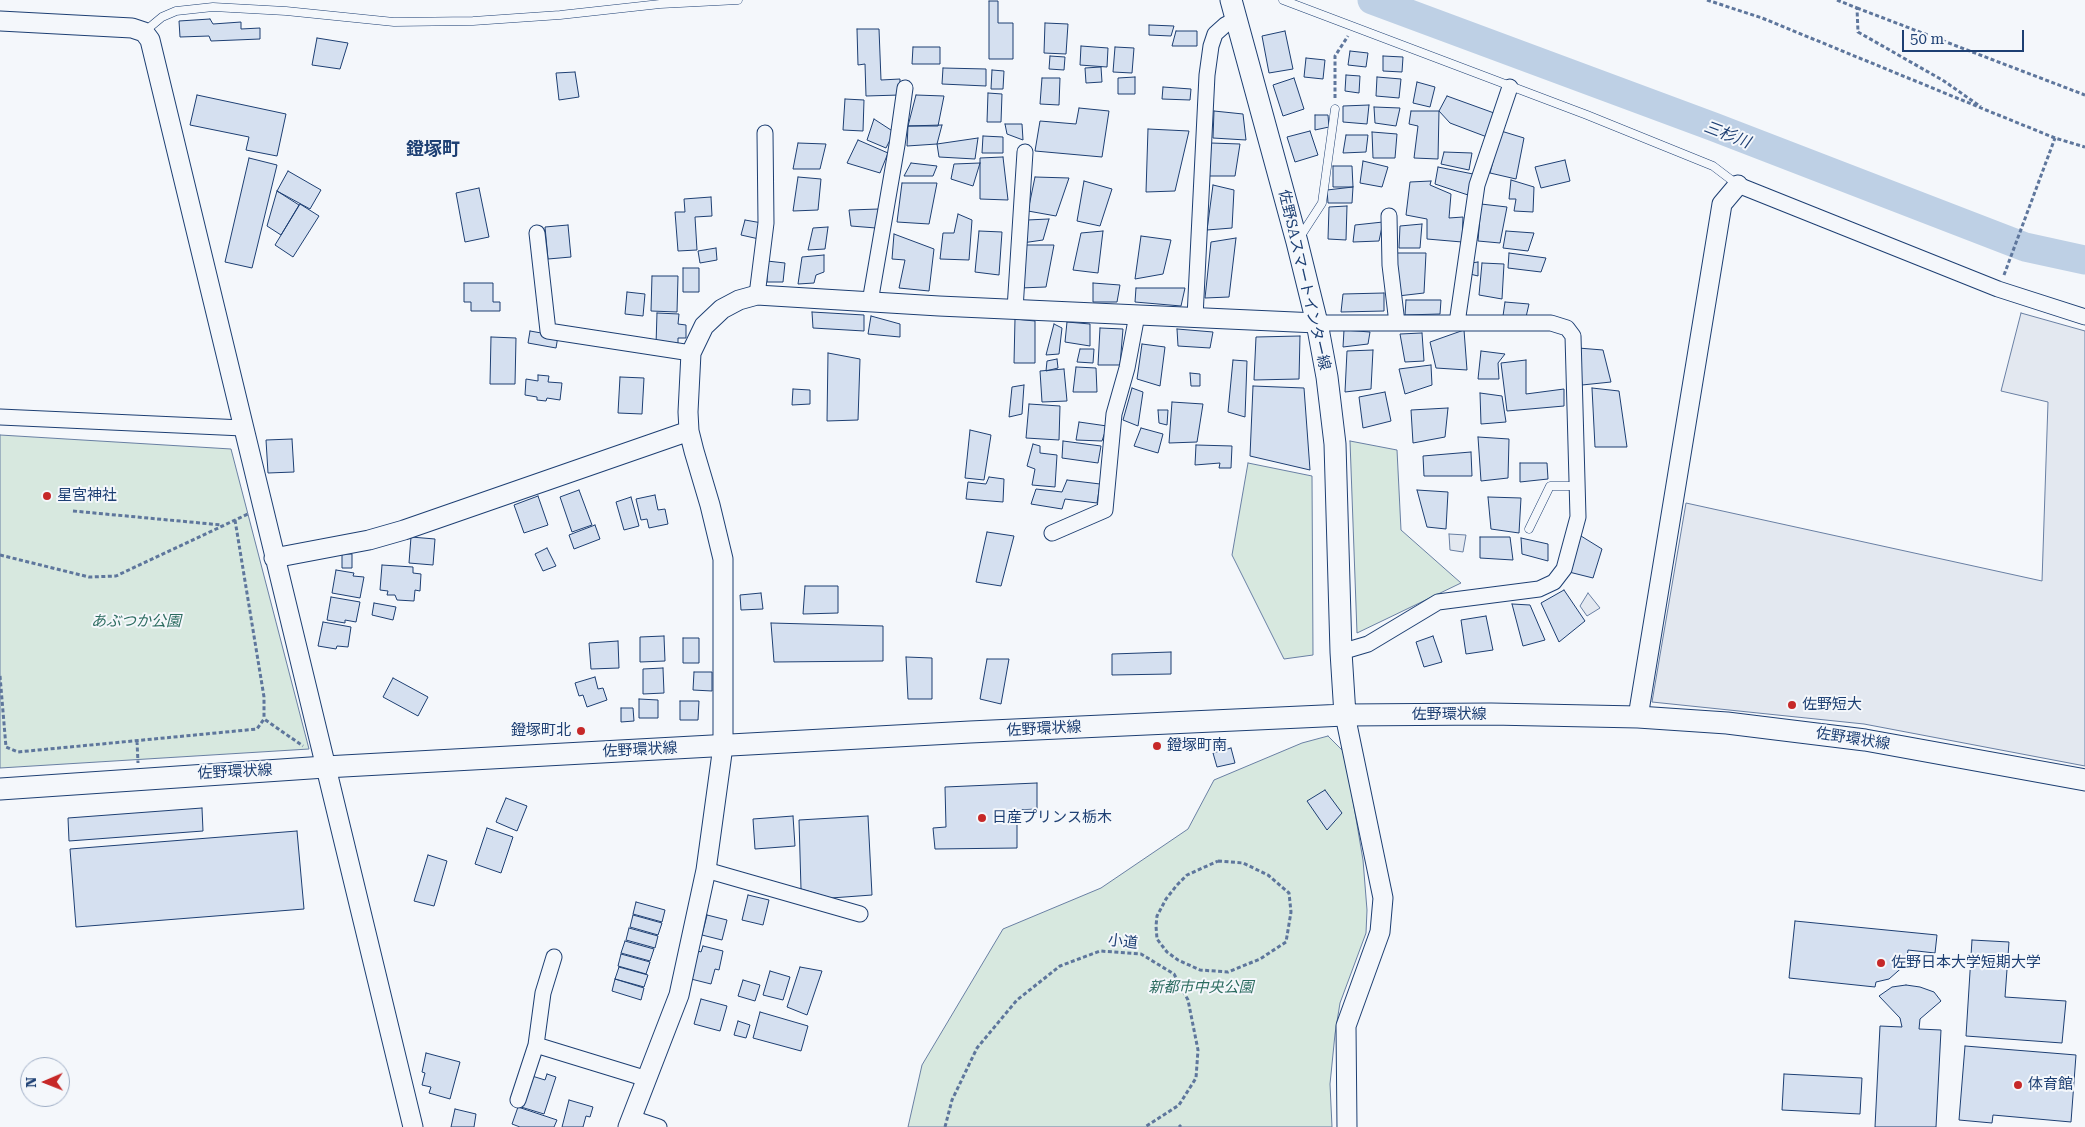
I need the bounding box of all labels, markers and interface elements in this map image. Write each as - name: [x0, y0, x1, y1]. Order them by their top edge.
- scale bar: [1905, 20, 2028, 52]
- text: 50 m: [1910, 30, 1944, 48]
- water label: 三杉川: [1701, 117, 1753, 153]
- district label: 鐙塚町: [406, 139, 460, 161]
- street label: 佐野SAスマートインター線: [1274, 188, 1334, 372]
- place label: 星宮神社: [57, 487, 117, 505]
- marker: 星宮神社: [41, 490, 53, 502]
- park label: あぶつか公園: [91, 613, 181, 631]
- place label: 佐野短大: [1802, 696, 1862, 714]
- marker: 佐野短大: [1786, 699, 1798, 711]
- street label: 佐野環状線: [1412, 706, 1486, 724]
- street label: 佐野環状線: [1006, 718, 1082, 740]
- place label: 鐙塚町北: [511, 722, 571, 740]
- street label: 佐野環状線: [1815, 724, 1891, 754]
- marker: 鐙塚町北: [575, 725, 587, 737]
- place label: 鐙塚町南: [1167, 737, 1227, 755]
- street label: 佐野環状線: [602, 739, 678, 761]
- marker: 鐙塚町南: [1151, 740, 1163, 752]
- street label: 佐野環状線: [197, 761, 273, 783]
- place label: 日産プリンス栃木: [992, 809, 1112, 827]
- marker: 日産プリンス栃木: [976, 812, 988, 824]
- street label: 小道: [1107, 931, 1139, 953]
- place label: 佐野日本大学短期大学: [1891, 954, 2041, 972]
- marker: 佐野日本大学短期大学: [1875, 957, 1887, 969]
- park label: 新都市中央公園: [1149, 979, 1253, 997]
- north arrow: [20, 1057, 70, 1107]
- place label: 体育館: [2028, 1076, 2073, 1094]
- text: N: [23, 1077, 39, 1088]
- marker: 体育館: [2012, 1079, 2024, 1091]

